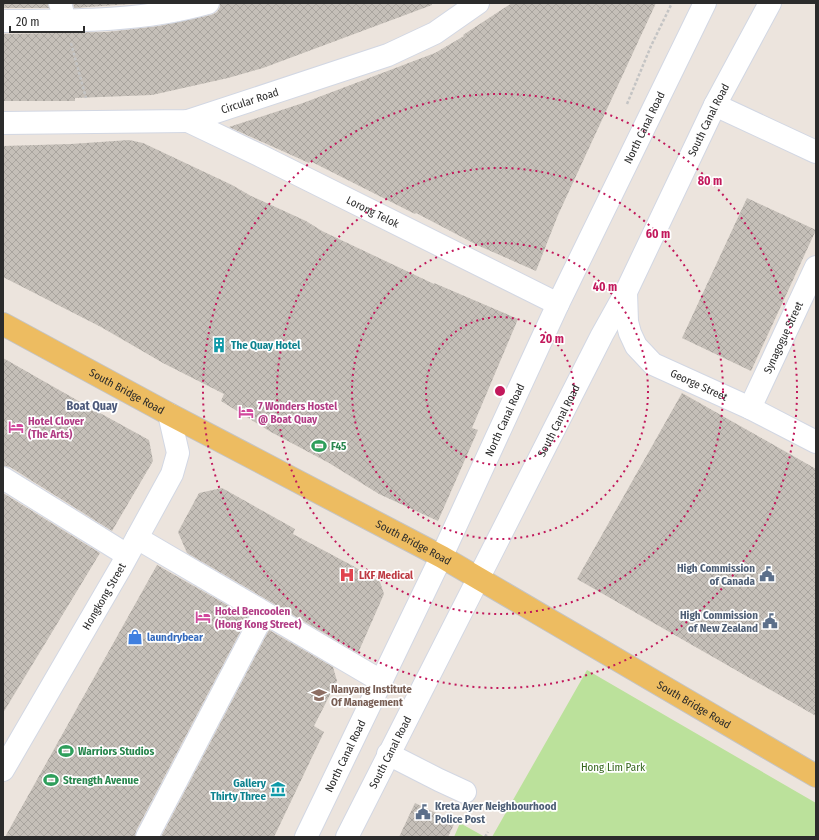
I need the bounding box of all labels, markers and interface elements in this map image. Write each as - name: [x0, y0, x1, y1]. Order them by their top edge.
- scale bar: [10, 8, 84, 34]
- text: 20 m: [16, 15, 40, 29]
- street label: South Canal Road: [685, 81, 732, 158]
- street label: Circular Road: [219, 85, 280, 116]
- street label: North Canal Road: [621, 89, 667, 166]
- text: 80 m: [698, 174, 722, 188]
- street label: Lorong Telok: [344, 193, 402, 231]
- text: 60 m: [646, 227, 670, 241]
- text: 40 m: [593, 280, 617, 294]
- street label: Synagogue Street: [761, 299, 806, 375]
- text: 20 m: [539, 332, 564, 346]
- building icon: The Quay Hotel: [210, 336, 228, 354]
- place label: The Quay Hotel: [231, 339, 301, 352]
- street label: South Bridge Road: [87, 366, 167, 417]
- street label: George Street: [668, 366, 730, 404]
- street label: North Canal Road: [482, 381, 527, 458]
- street label: South Canal Road: [535, 382, 582, 459]
- centre of rings: [493, 384, 507, 398]
- district label: Boat Quay: [67, 399, 118, 413]
- place label: 7 Wonders Hostel @ Boat Quay: [258, 400, 338, 426]
- hotel icon: 7 Wonders Hostel @ Boat Quay: [237, 403, 255, 421]
- place label: Hotel Clover (The Arts): [28, 415, 85, 441]
- hotel icon: Hotel Clover (The Arts): [7, 418, 25, 436]
- sports icon: F45: [310, 437, 328, 455]
- place label: F45: [331, 440, 347, 453]
- street label: South Bridge Road: [374, 517, 454, 568]
- street label: Hongkong Street: [80, 560, 129, 632]
- place label: High Commission of Canada: [677, 562, 756, 588]
- public building icon: High Commission of Canada: [758, 565, 776, 583]
- hospital icon: LKF Medical: [338, 566, 356, 584]
- place label: LKF Medical: [359, 569, 414, 582]
- place label: Hotel Bencoolen (Hong Kong Street): [215, 605, 302, 631]
- hotel icon: Hotel Bencoolen (Hong Kong Street): [194, 608, 212, 626]
- place label: High Commission of New Zealand: [680, 609, 758, 635]
- public building icon: High Commission of New Zealand: [761, 612, 779, 630]
- shop icon: laundrybear: [126, 628, 144, 646]
- place label: laundrybear: [147, 631, 204, 644]
- street label: South Bridge Road: [655, 678, 733, 731]
- place label: Nanyang Institute Of Management: [331, 683, 412, 709]
- school or university icon: Nanyang Institute Of Management: [310, 686, 328, 704]
- street label: South Canal Road: [366, 714, 414, 791]
- street label: North Canal Road: [322, 718, 368, 794]
- sports icon: Warriors Studios: [57, 742, 75, 760]
- place label: Warriors Studios: [78, 745, 154, 758]
- park label: Hong Lim Park: [581, 761, 646, 774]
- sports icon: Strength Avenue: [42, 771, 60, 789]
- place label: Strength Avenue: [63, 774, 139, 787]
- place label: Gallery Thirty Three: [211, 777, 267, 803]
- museum icon: Gallery Thirty Three: [269, 780, 287, 798]
- place label: Kreta Ayer Neighbourhood Police Post: [435, 800, 557, 826]
- public building icon: Kreta Ayer Neighbourhood Police Post: [414, 803, 432, 821]

